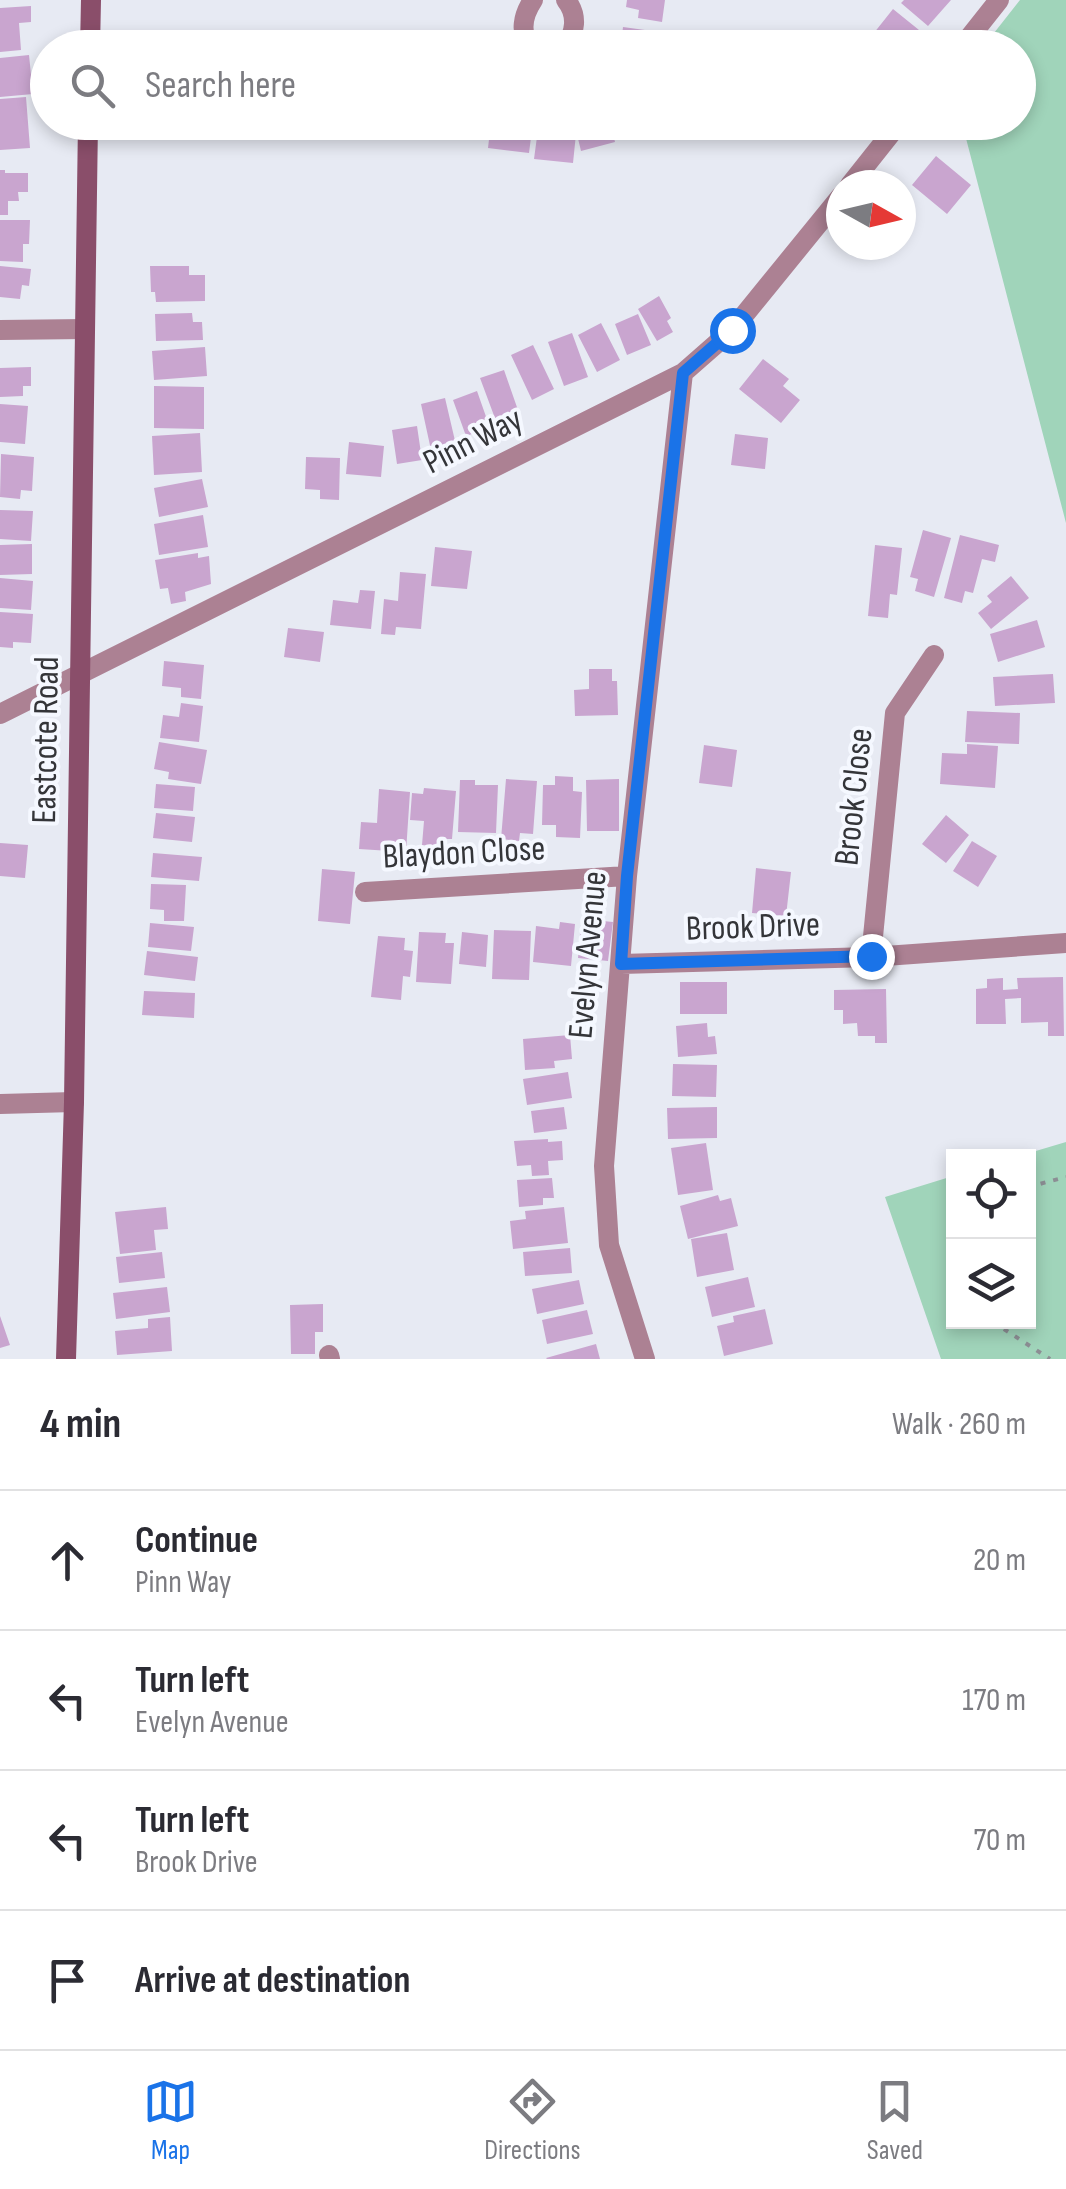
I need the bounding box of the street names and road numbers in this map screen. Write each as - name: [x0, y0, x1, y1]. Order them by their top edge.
- street label: Pinn Way: [416, 398, 530, 484]
- street label: Eastcote Road: [23, 656, 69, 824]
- street label: Brook Close: [825, 726, 883, 868]
- street label: Blaydon Close: [382, 827, 546, 879]
- street label: Evelyn Avenue: [559, 869, 617, 1041]
- street label: Brook Drive: [685, 903, 821, 951]

